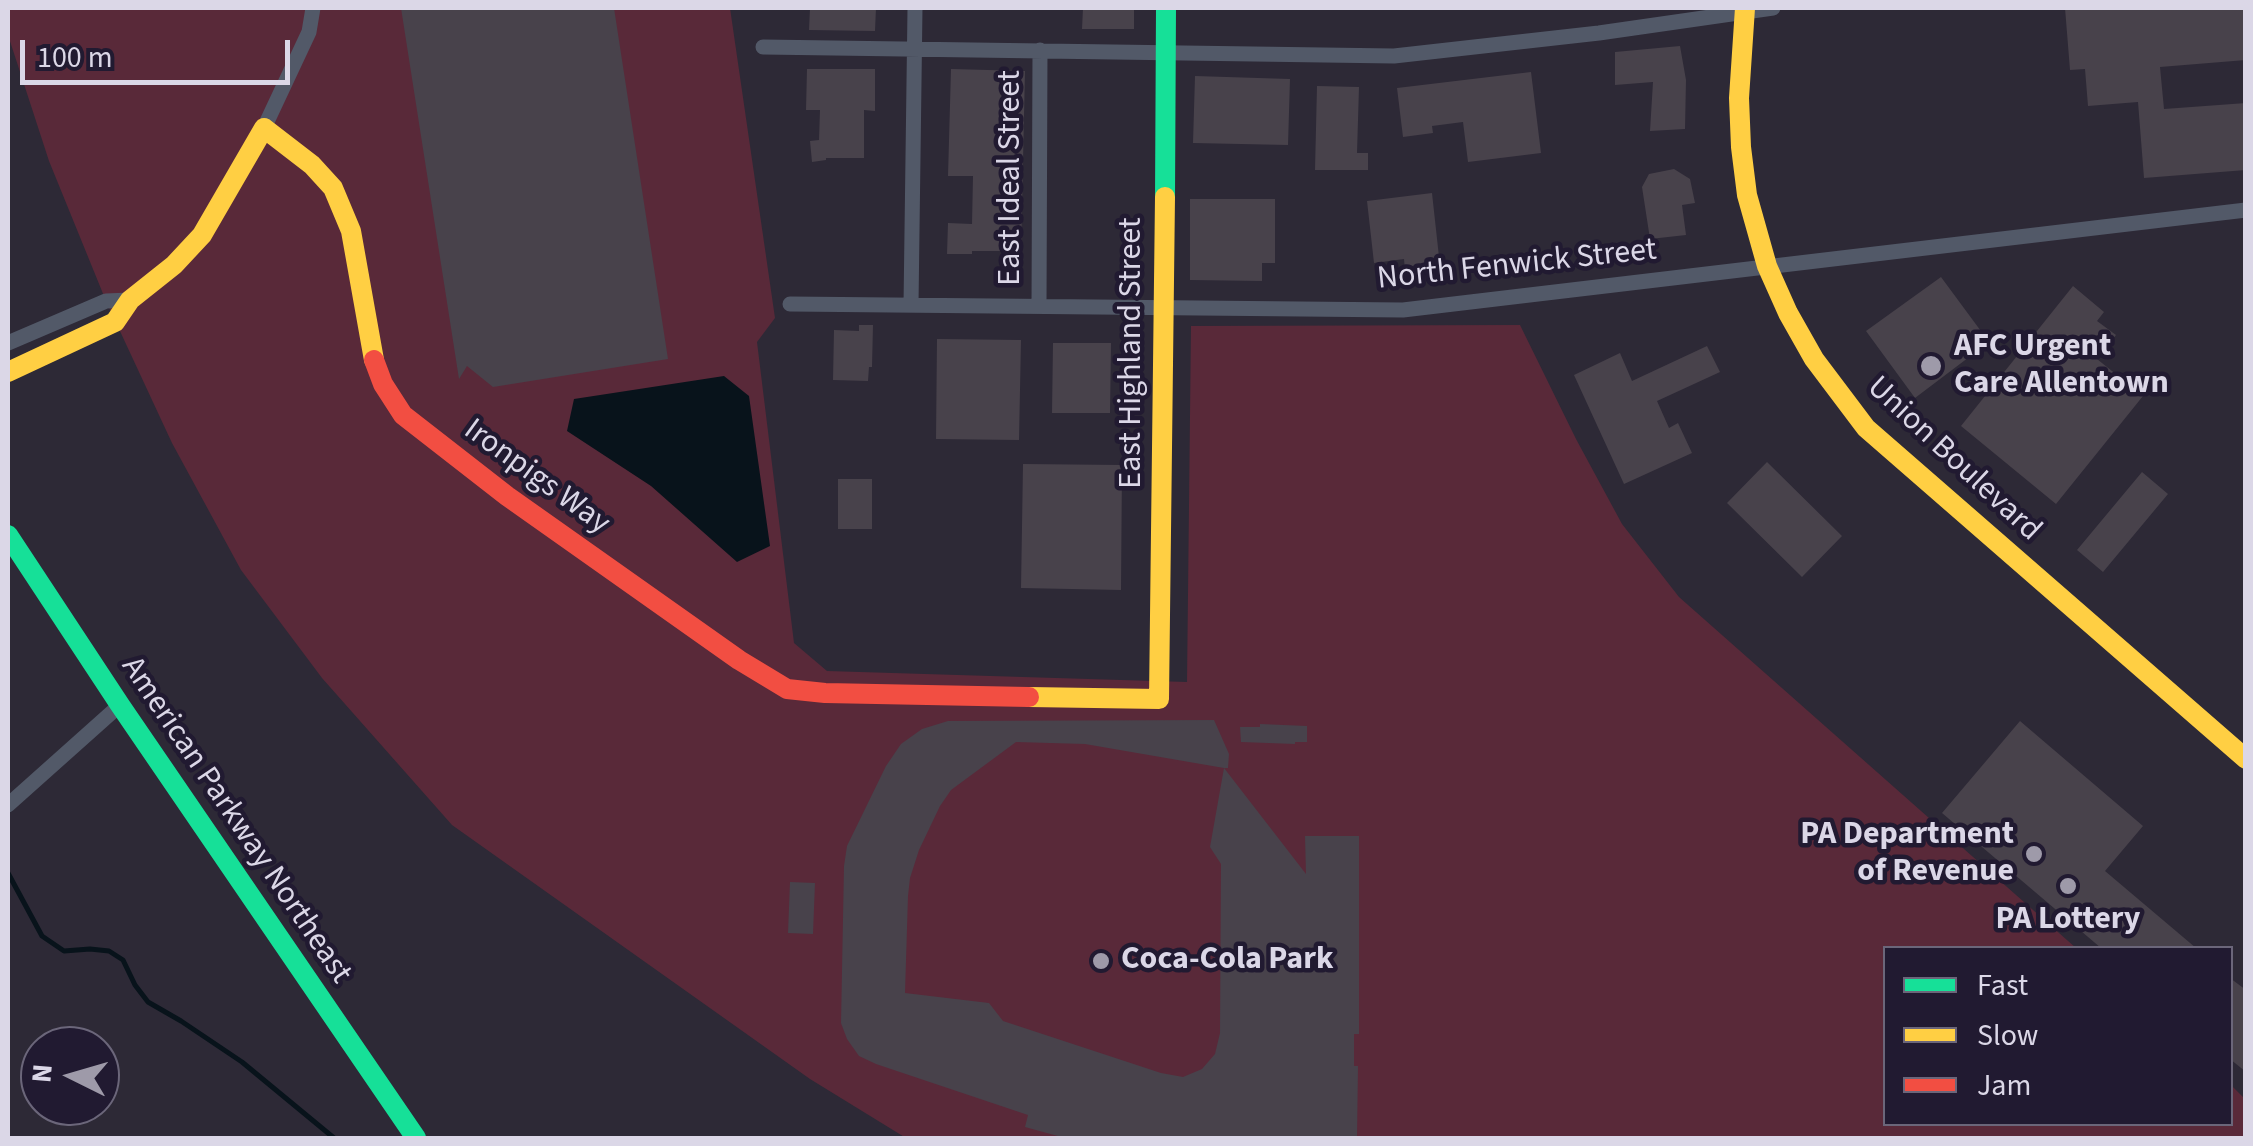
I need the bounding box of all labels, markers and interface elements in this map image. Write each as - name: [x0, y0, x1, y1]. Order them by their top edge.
- scale bar: [25, 20, 295, 82]
- text: 100 m: [37, 36, 113, 79]
- street label: East Ideal Street: [993, 70, 1031, 286]
- street label: East Highland Street: [1114, 217, 1152, 489]
- street label: North Fenwick Street: [1376, 232, 1658, 300]
- place label: AFC Urgent Care Allentown: [1954, 329, 2169, 404]
- marker: AFC Urgent Care Allentown: [1918, 353, 1944, 379]
- street label: Union Boulevard: [1858, 370, 2048, 550]
- street label: Ironpigs Way: [455, 412, 617, 544]
- street label: American Parkway Northeast: [111, 650, 359, 992]
- place label: PA Department of Revenue: [1800, 817, 2014, 892]
- marker: PA Department of Revenue: [2023, 843, 2045, 865]
- marker: PA Lottery: [2057, 875, 2079, 897]
- place label: PA Lottery: [1995, 902, 2141, 940]
- place label: Coca-Cola Park: [1121, 942, 1333, 980]
- legend: [1883, 946, 2233, 1126]
- marker: Coca-Cola Park: [1090, 950, 1112, 972]
- text: Fast: [1977, 964, 2028, 1007]
- text: Slow: [1977, 1014, 2038, 1057]
- north arrow: [20, 1026, 120, 1126]
- text: N: [21, 1063, 63, 1085]
- text: Jam: [1977, 1064, 2031, 1107]

